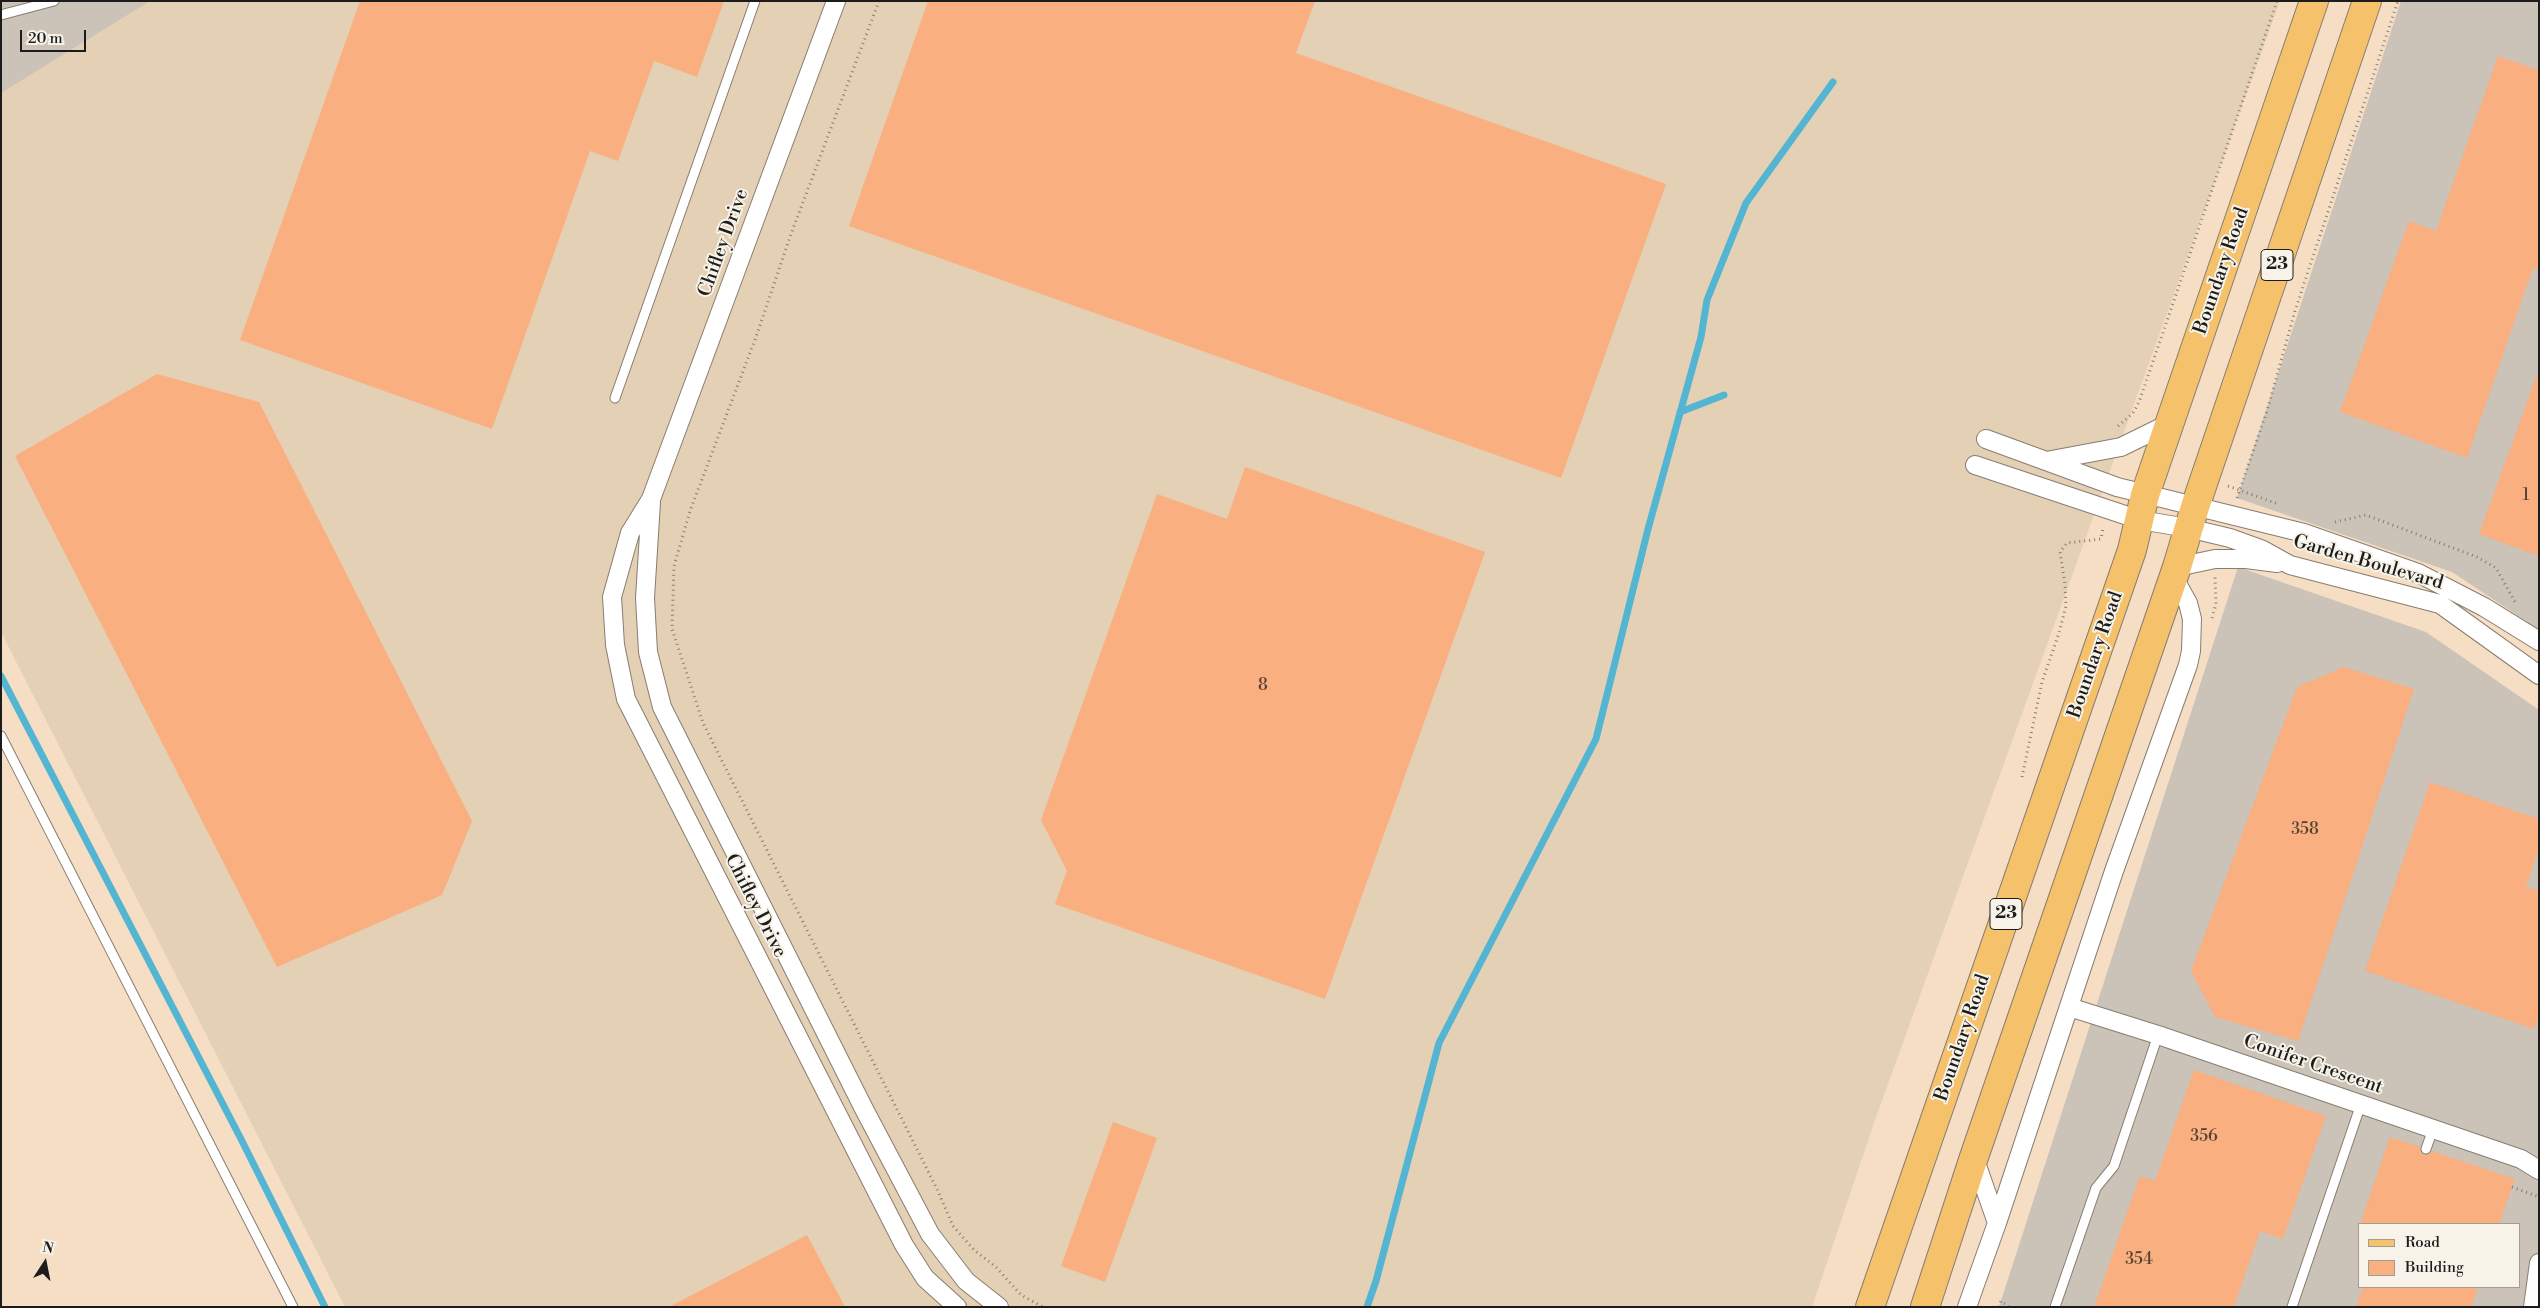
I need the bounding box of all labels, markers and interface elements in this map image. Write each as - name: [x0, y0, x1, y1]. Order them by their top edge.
- scale bar: [22, 20, 89, 52]
- text: 20 m: [28, 29, 63, 48]
- street label: Chifley Drive: [694, 186, 754, 300]
- street label: Boundary Road: [2190, 205, 2254, 337]
- road number: 23: [2261, 250, 2293, 280]
- house number: 1: [2523, 486, 2529, 506]
- street label: Garden Boulevard: [2290, 531, 2446, 595]
- street label: Boundary Road: [2064, 589, 2128, 721]
- house number: 8: [1258, 676, 1268, 696]
- house number: 358: [2291, 820, 2319, 840]
- street label: Chifley Drive: [719, 850, 791, 962]
- road number: 23: [1990, 899, 2022, 930]
- street label: Boundary Road: [1931, 972, 1995, 1104]
- street label: Conifer Crescent: [2240, 1030, 2386, 1100]
- house number: 356: [2190, 1127, 2218, 1147]
- legend: [2358, 1223, 2520, 1288]
- text: Road: [2405, 1233, 2440, 1252]
- north arrow: [20, 1238, 70, 1288]
- text: N: [41, 1238, 55, 1258]
- house number: 354: [2125, 1250, 2153, 1270]
- text: Building: [2405, 1258, 2464, 1277]

